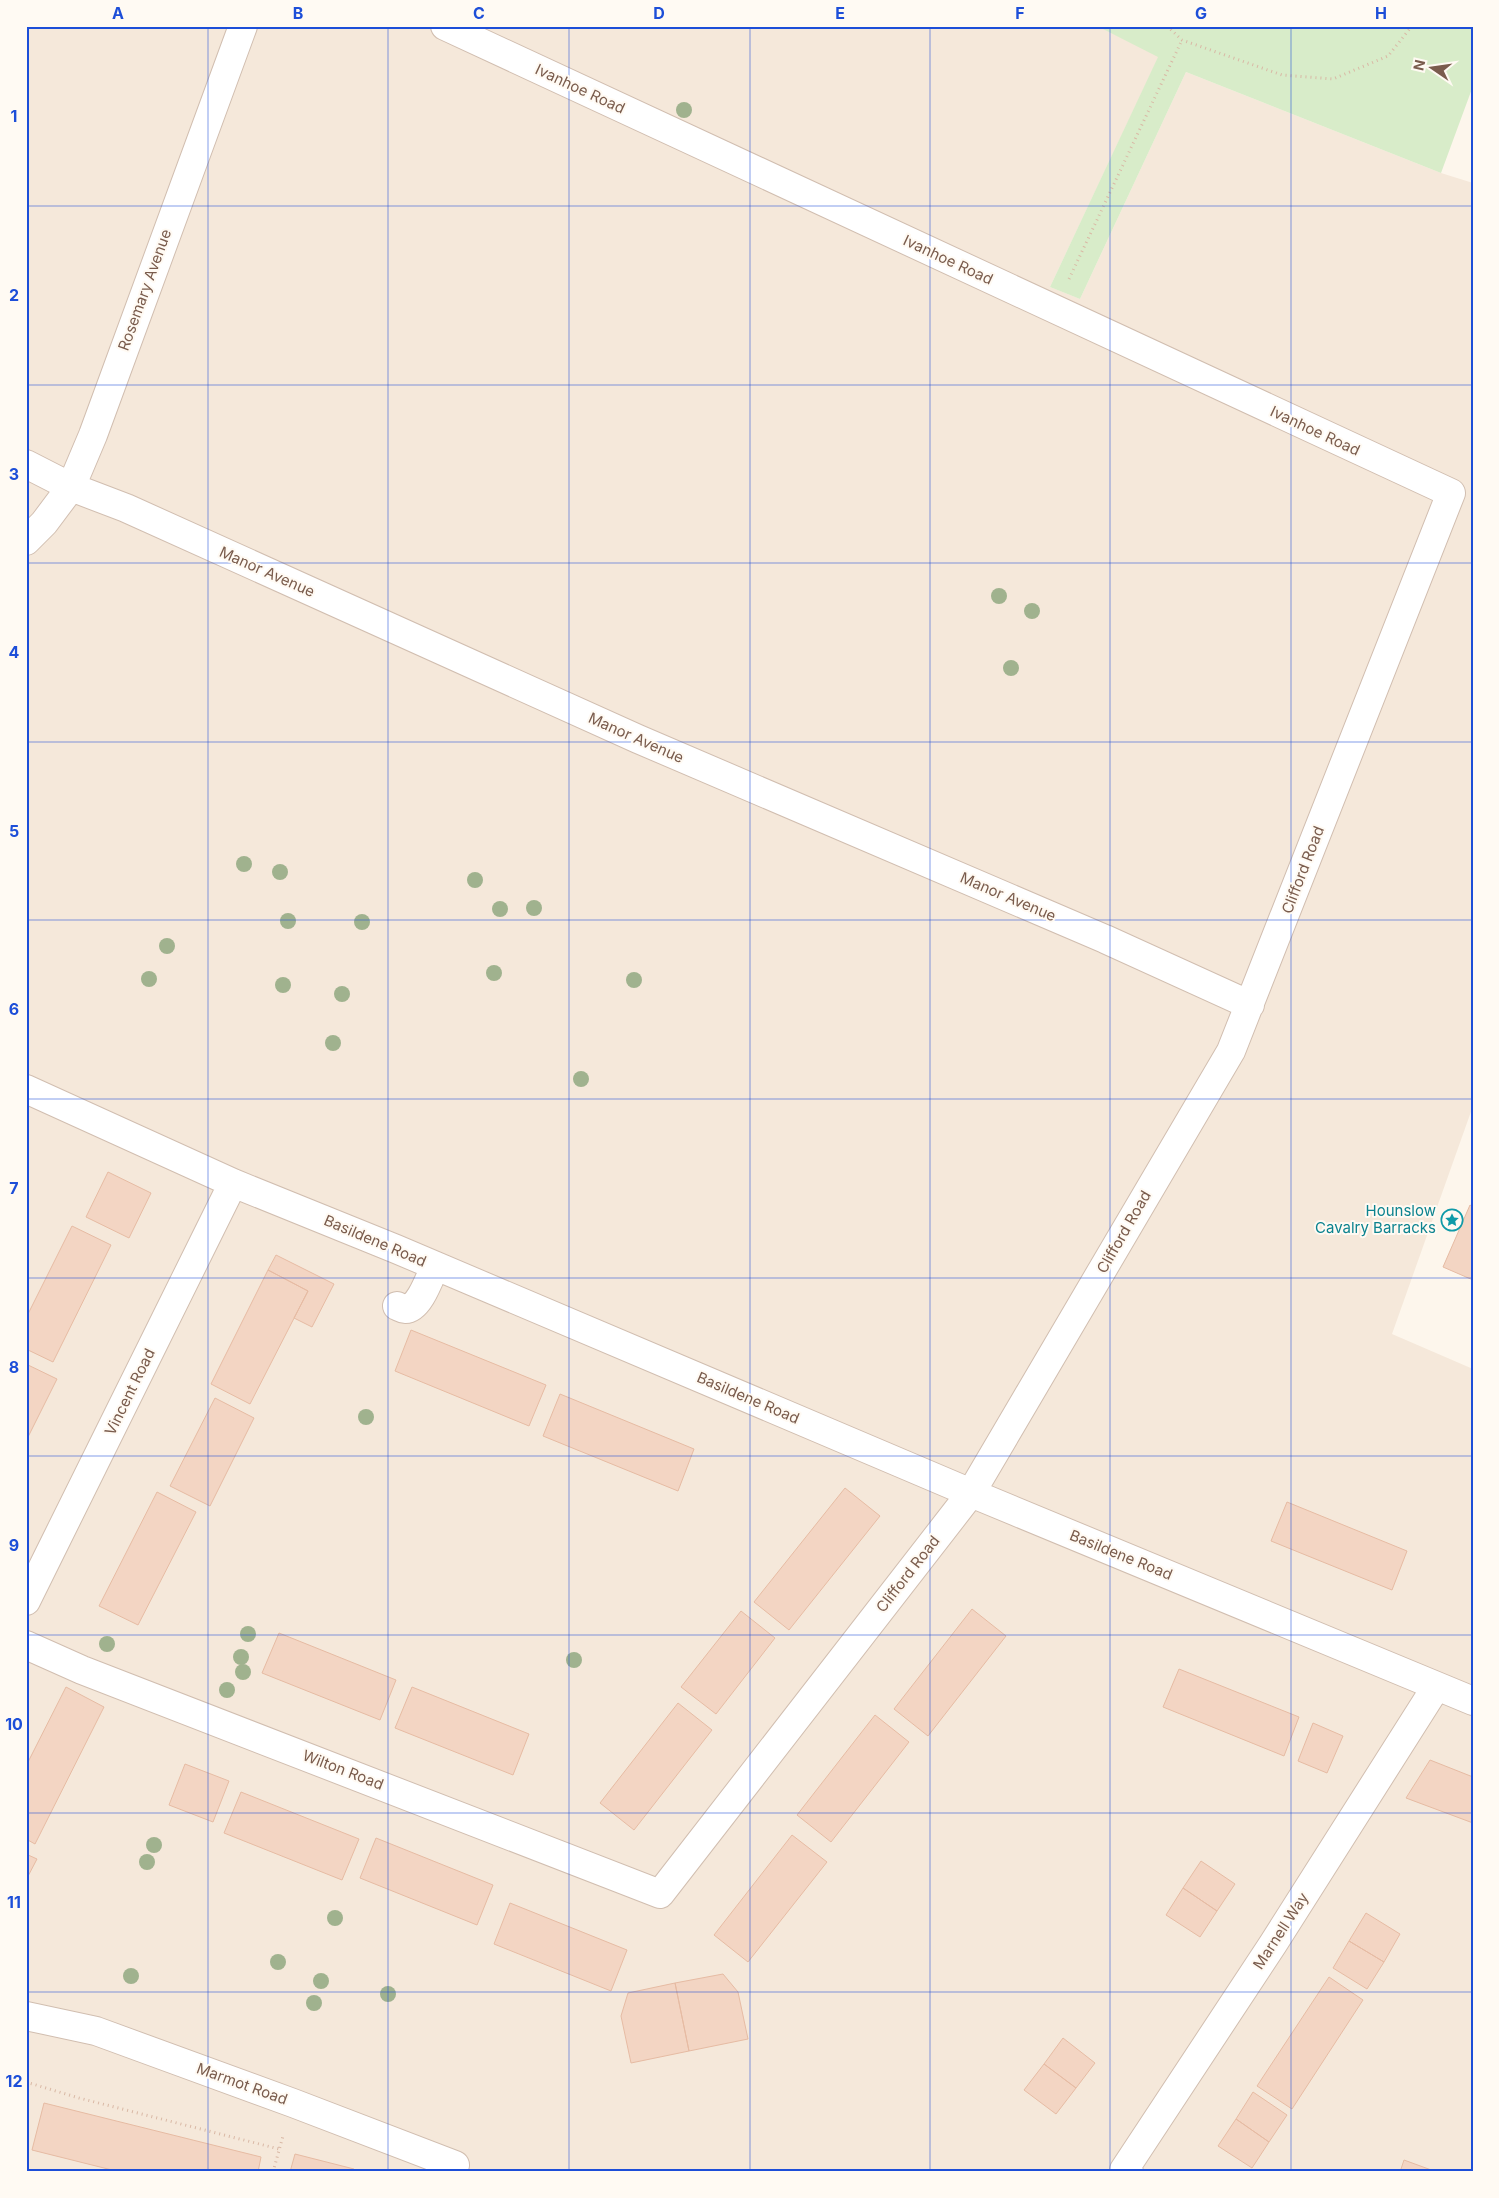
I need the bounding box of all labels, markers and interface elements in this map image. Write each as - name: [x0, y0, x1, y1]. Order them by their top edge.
- text: A: [112, 3, 124, 23]
- text: B: [293, 3, 303, 23]
- text: C: [473, 3, 485, 23]
- text: D: [653, 3, 665, 23]
- text: E: [835, 3, 845, 23]
- text: F: [1015, 3, 1025, 23]
- text: G: [1195, 3, 1207, 23]
- text: H: [1375, 3, 1387, 23]
- north arrow: [1406, 42, 1456, 92]
- text: N: [1409, 58, 1428, 72]
- street label: Ivanhoe Road: [532, 59, 628, 118]
- text: 1: [11, 106, 17, 126]
- street label: Rosemary Avenue: [114, 226, 175, 353]
- street label: Ivanhoe Road: [900, 230, 996, 289]
- text: 2: [9, 285, 19, 305]
- street label: Ivanhoe Road: [1267, 401, 1363, 460]
- text: 3: [9, 464, 19, 484]
- street label: Manor Avenue: [217, 542, 318, 601]
- text: 4: [9, 642, 20, 662]
- street label: Manor Avenue: [586, 708, 687, 767]
- text: 5: [9, 821, 19, 841]
- street label: Clifford Road: [1277, 823, 1328, 916]
- street label: Manor Avenue: [957, 868, 1059, 925]
- text: 6: [9, 999, 19, 1019]
- text: 7: [9, 1178, 19, 1198]
- street label: Clifford Road: [1092, 1187, 1155, 1276]
- place label: Hounslow Cavalry Barracks: [1315, 1201, 1436, 1237]
- place icon: Hounslow Cavalry Barracks: [1440, 1208, 1464, 1232]
- street label: Basildene Road: [321, 1210, 429, 1271]
- street label: Vincent Road: [100, 1345, 159, 1438]
- text: 8: [9, 1357, 19, 1377]
- street label: Basildene Road: [694, 1367, 802, 1428]
- street label: Basildene Road: [1067, 1525, 1175, 1584]
- street label: Clifford Road: [872, 1531, 943, 1616]
- text: 9: [9, 1535, 19, 1555]
- text: 10: [5, 1714, 23, 1734]
- street label: Wilton Road: [300, 1745, 386, 1794]
- street label: Marnell Way: [1249, 1888, 1313, 1973]
- text: 11: [7, 1892, 21, 1912]
- street label: Marmot Road: [194, 2058, 290, 2109]
- text: 12: [6, 2071, 22, 2091]

